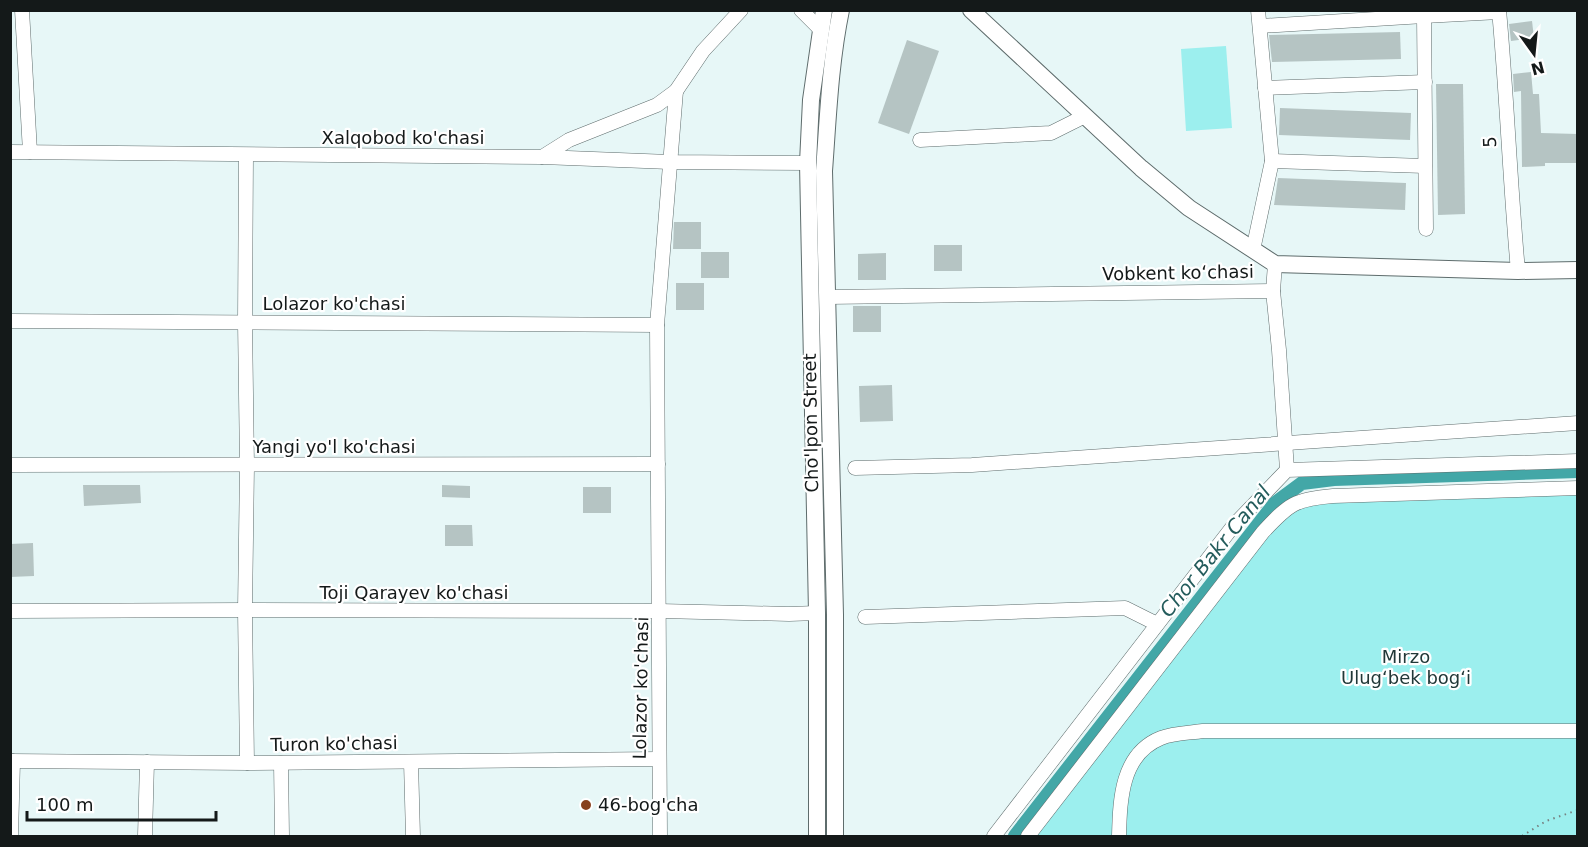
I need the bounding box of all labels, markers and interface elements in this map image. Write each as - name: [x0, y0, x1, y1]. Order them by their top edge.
- north arrow: [1504, 24, 1564, 84]
- text: N: [1529, 57, 1547, 79]
- street label: Xalqobod ko'chasi: [322, 127, 484, 148]
- street label: 5: [1479, 136, 1500, 148]
- street label: Vobkent koʻchasi: [1102, 261, 1254, 284]
- street label: Lolazor ko'chasi: [263, 293, 405, 314]
- street label: Cho'lpon Street: [799, 353, 822, 493]
- street label: Yangi yo'l ko'chasi: [252, 436, 415, 457]
- water label: Chor Bakr Canal: [1155, 480, 1276, 622]
- street label: Toji Qarayev ko'chasi: [319, 582, 508, 603]
- street label: Lolazor ko'chasi: [629, 616, 652, 760]
- park label: Mirzo Ulugʻbek bogʻi: [1341, 646, 1471, 688]
- street label: Turon ko'chasi: [269, 732, 398, 755]
- scale bar: [27, 784, 216, 822]
- text: 100 m: [36, 794, 94, 815]
- place label: 46-bog'cha: [598, 794, 699, 815]
- marker: 46-bog'cha: [579, 798, 593, 812]

